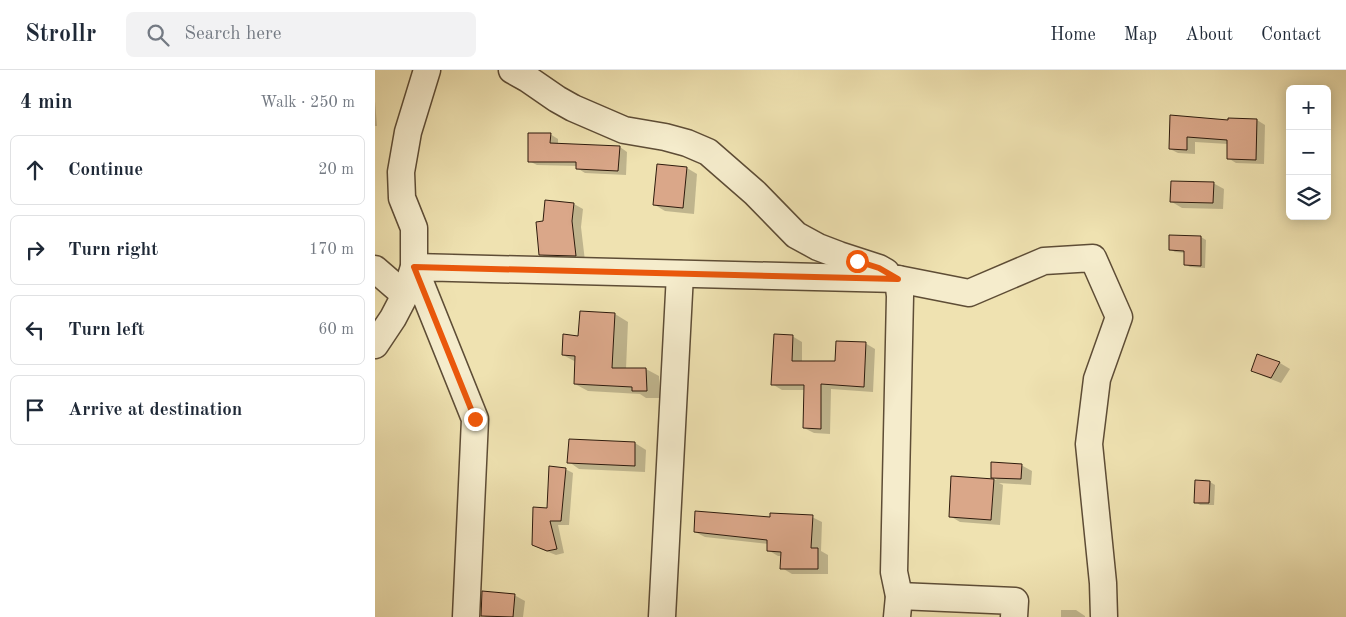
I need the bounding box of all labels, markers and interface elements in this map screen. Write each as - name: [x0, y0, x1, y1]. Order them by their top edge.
- search box: [126, 12, 476, 57]
- icon: search: [144, 21, 172, 49]
- text: Strollr: [25, 23, 96, 47]
- text: Search here: [184, 25, 282, 44]
- text: Home: [1050, 26, 1096, 44]
- text: Map: [1124, 26, 1157, 44]
- text: About: [1185, 26, 1233, 44]
- text: Contact: [1261, 26, 1321, 44]
- map controls: [1286, 85, 1331, 220]
- button: +: [1286, 85, 1331, 130]
- text: 4 min: [20, 92, 73, 113]
- text: Walk · 250 m: [260, 95, 355, 111]
- button: −: [1286, 130, 1331, 175]
- icon: ahead: [21, 156, 49, 184]
- text: Continue: [68, 161, 143, 180]
- text: 20 m: [318, 162, 354, 178]
- button: layers: [1286, 175, 1331, 220]
- icon: right: [21, 236, 49, 264]
- text: Turn right: [68, 241, 158, 260]
- text: 170 m: [309, 242, 354, 258]
- route start: [846, 250, 869, 273]
- icon: left: [21, 316, 49, 344]
- text: Turn left: [68, 321, 145, 340]
- text: 60 m: [318, 322, 354, 338]
- icon: arrive: [21, 396, 49, 424]
- text: Arrive at destination: [68, 401, 242, 420]
- route end: [464, 408, 487, 431]

